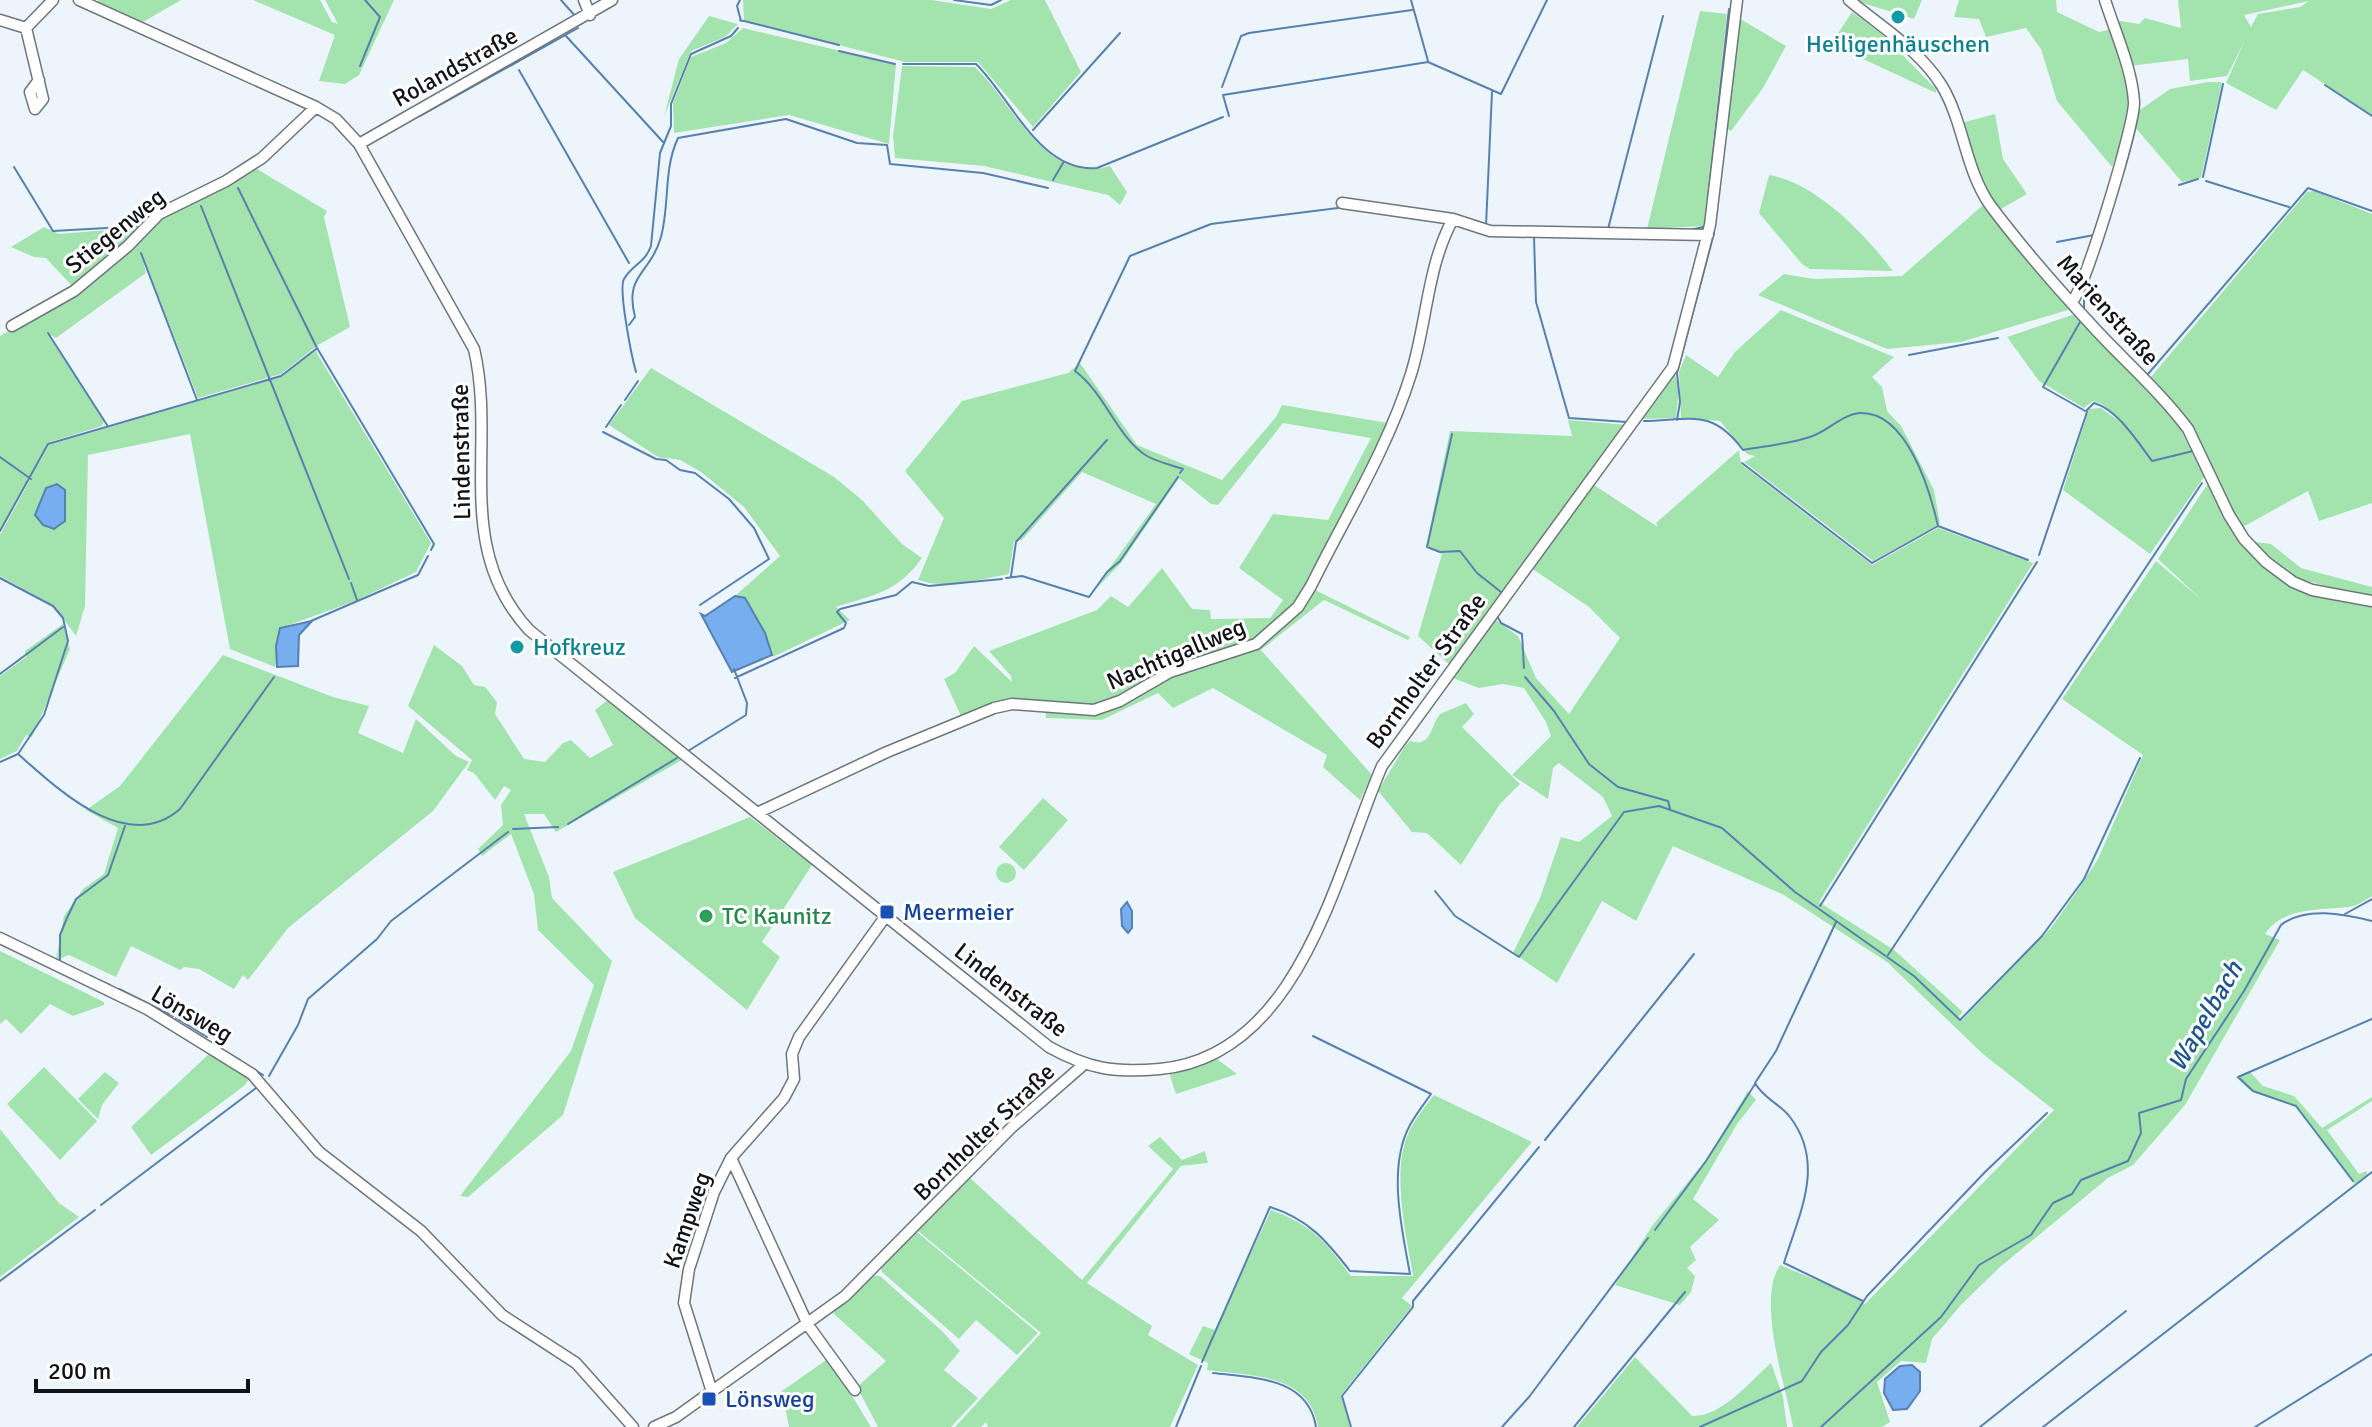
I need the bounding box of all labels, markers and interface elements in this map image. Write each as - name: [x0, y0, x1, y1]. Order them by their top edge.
- marker: Heiligenhäuschen: [1889, 8, 1907, 26]
- street label: Rolandstraße: [387, 20, 523, 114]
- place label: Heiligenhäuschen: [1806, 29, 1990, 59]
- street label: Stiegenweg: [59, 182, 171, 280]
- street label: Marienstraße: [2050, 248, 2166, 372]
- street label: Lindenstraße: [445, 384, 477, 520]
- street label: Bornholter Straße: [1359, 587, 1493, 755]
- street label: Nachtigallweg: [1102, 611, 1250, 697]
- place label: Hofkreuz: [533, 632, 626, 662]
- marker: Hofkreuz: [508, 638, 526, 656]
- place label: Meermeier: [903, 897, 1014, 927]
- place label: TC Kaunitz: [722, 901, 831, 931]
- marker: Meermeier: [878, 903, 896, 921]
- marker: TC Kaunitz: [697, 907, 715, 925]
- street label: Lindenstraße: [948, 936, 1074, 1044]
- water label: Wapelbach: [2162, 955, 2251, 1077]
- street label: Lönsweg: [146, 979, 238, 1049]
- street label: Bornholter Straße: [907, 1057, 1061, 1207]
- street label: Kampweg: [657, 1168, 717, 1272]
- scale bar: [36, 1343, 248, 1393]
- text: 200 m: [48, 1356, 111, 1386]
- place label: Lönsweg: [725, 1384, 815, 1414]
- marker: Lönsweg: [700, 1390, 718, 1408]

